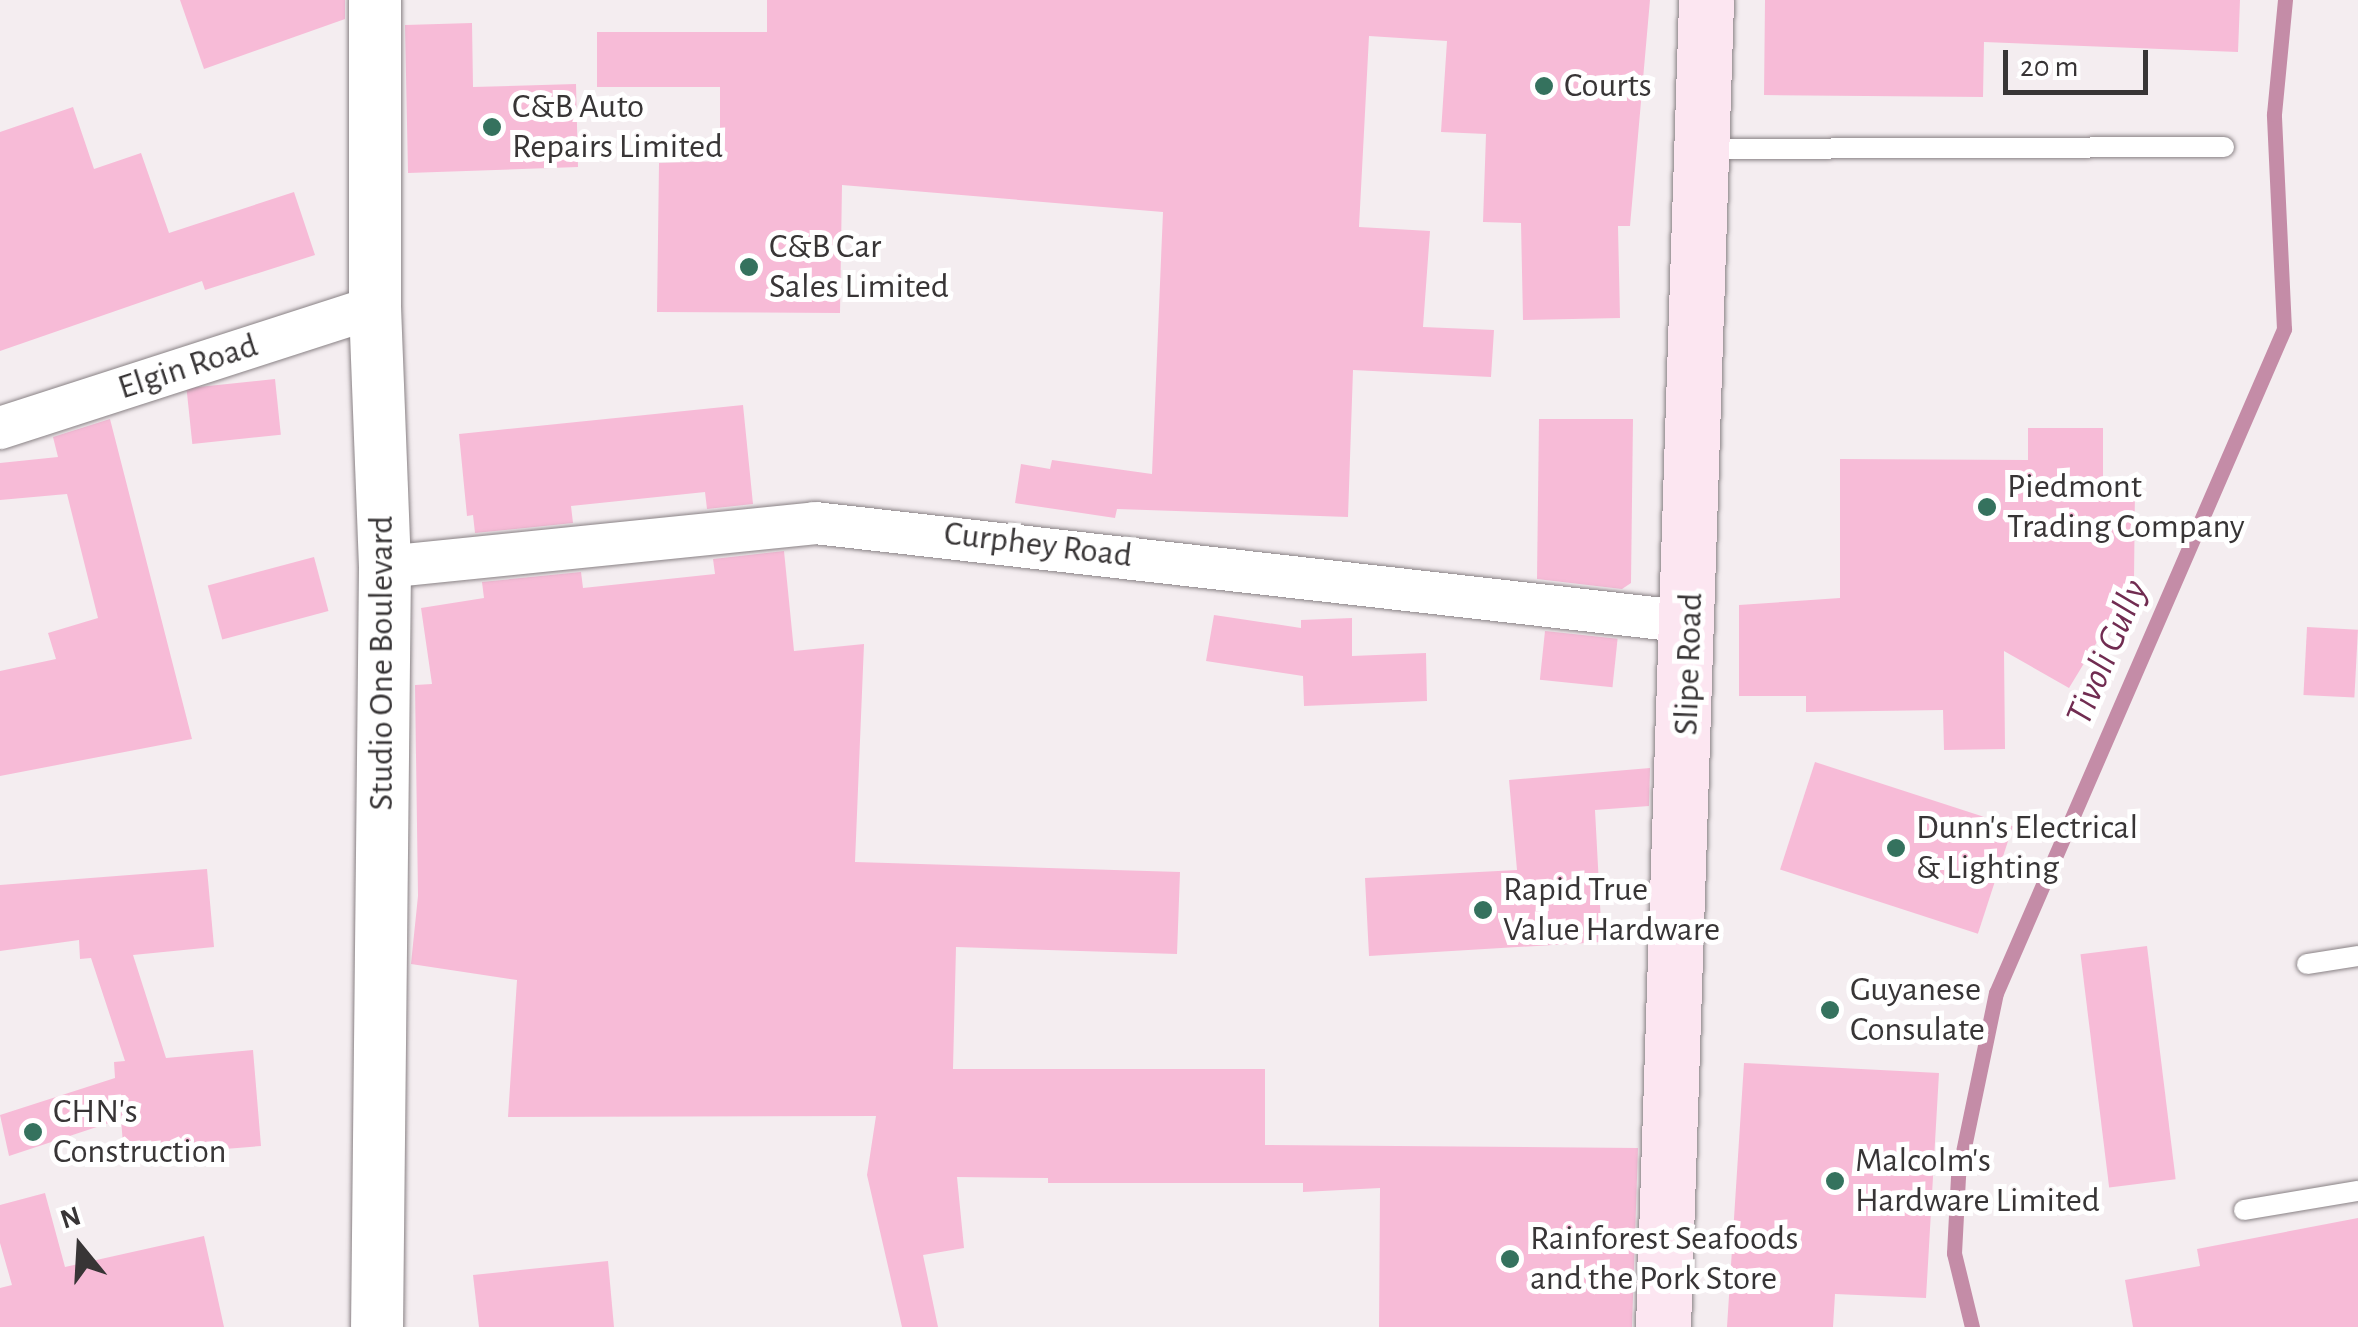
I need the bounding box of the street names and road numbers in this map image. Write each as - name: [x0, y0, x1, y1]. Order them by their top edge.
- street label: Elgin Road: [113, 325, 263, 409]
- street label: Curphey Road: [942, 513, 1134, 577]
- street label: Studio One Boulevard: [361, 516, 403, 810]
- street label: Slipe Road: [1666, 592, 1712, 736]

